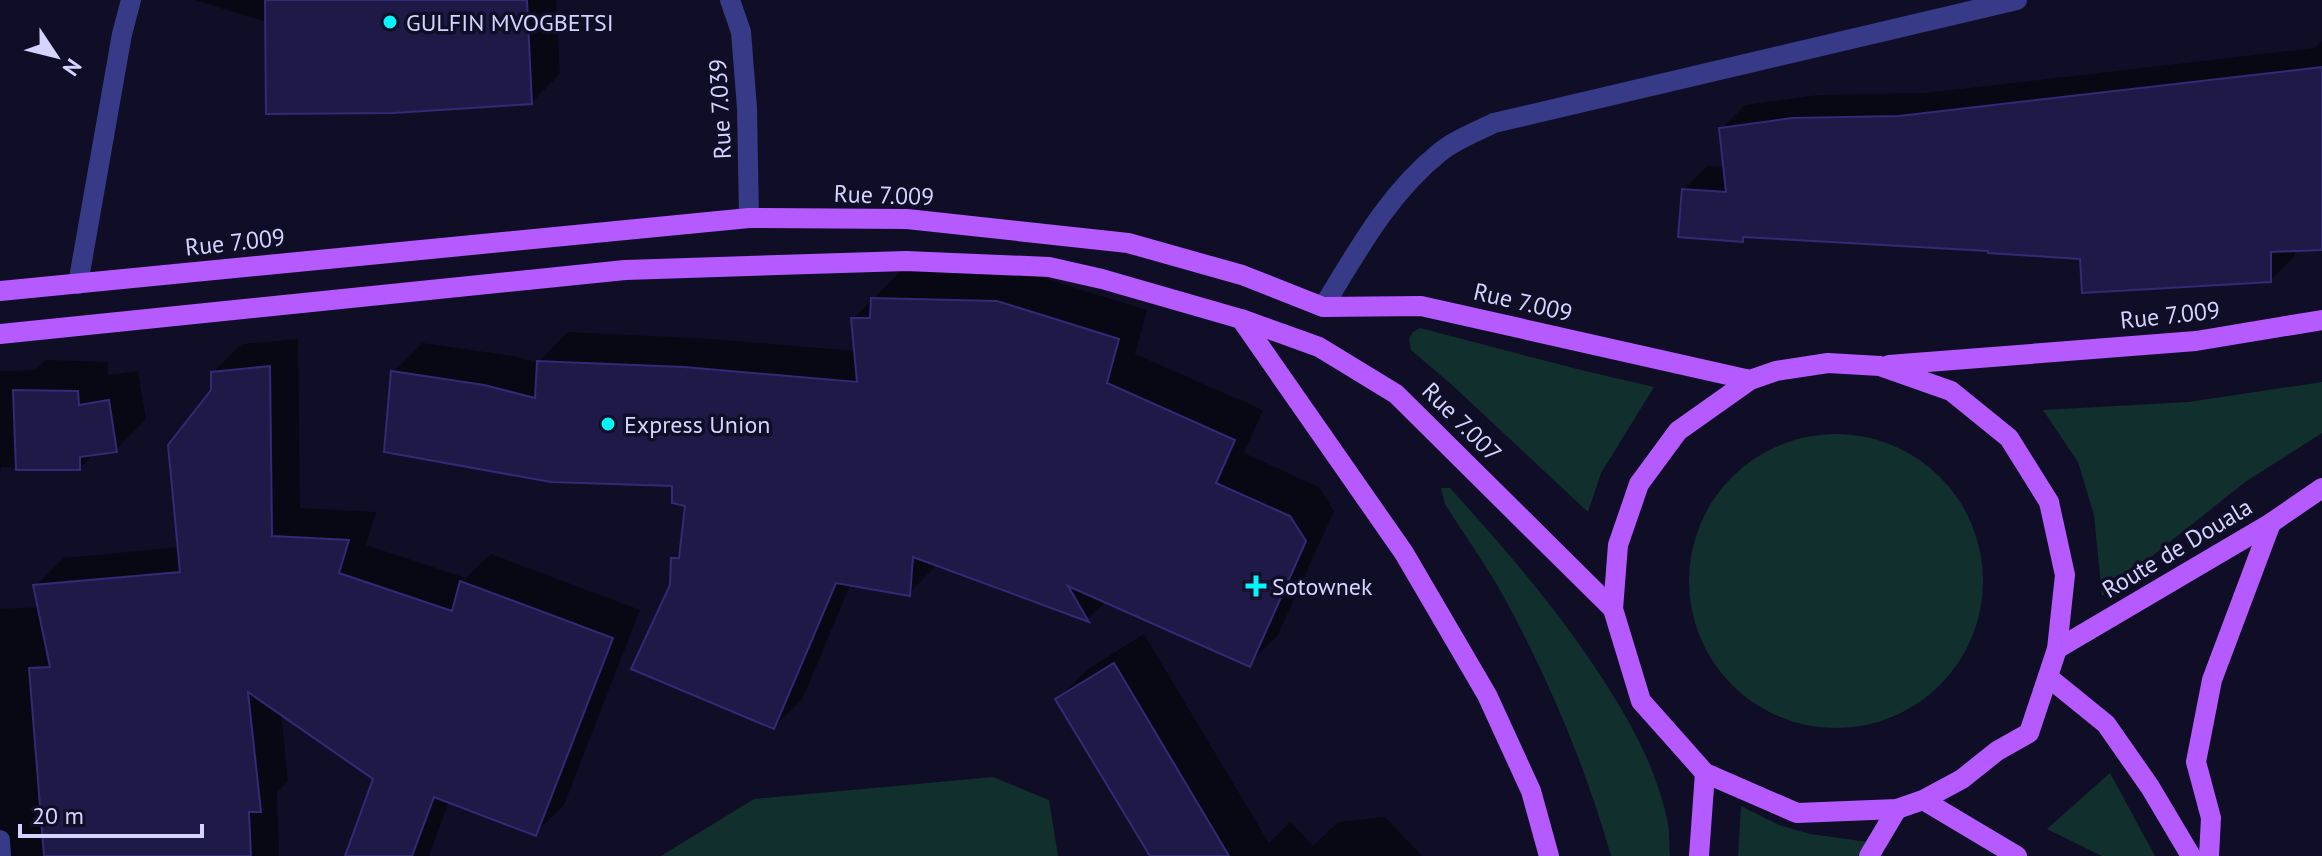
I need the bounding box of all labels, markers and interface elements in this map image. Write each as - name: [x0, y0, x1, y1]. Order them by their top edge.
- place label: GULFIN MVOGBETSI: [406, 7, 614, 38]
- marker: GULFIN MVOGBETSI: [381, 13, 399, 31]
- north arrow: [16, 16, 96, 96]
- text: N: [57, 54, 88, 81]
- street label: Rue 7.039: [702, 58, 738, 160]
- street label: Rue 7.009: [833, 178, 935, 212]
- street label: Rue 7.009: [183, 221, 287, 263]
- street label: Rue 7.009: [1471, 276, 1575, 328]
- street label: Rue 7.009: [2118, 294, 2222, 336]
- street label: Rue 7.007: [1416, 376, 1508, 468]
- place label: Express Union: [624, 409, 770, 440]
- marker: Express Union: [599, 415, 617, 433]
- street label: Route de Douala: [2096, 491, 2258, 605]
- place label: Sotownek: [1272, 571, 1373, 602]
- marker: Sotownek: [1247, 577, 1265, 595]
- scale bar: [20, 788, 202, 838]
- text: 20 m: [32, 800, 84, 831]

